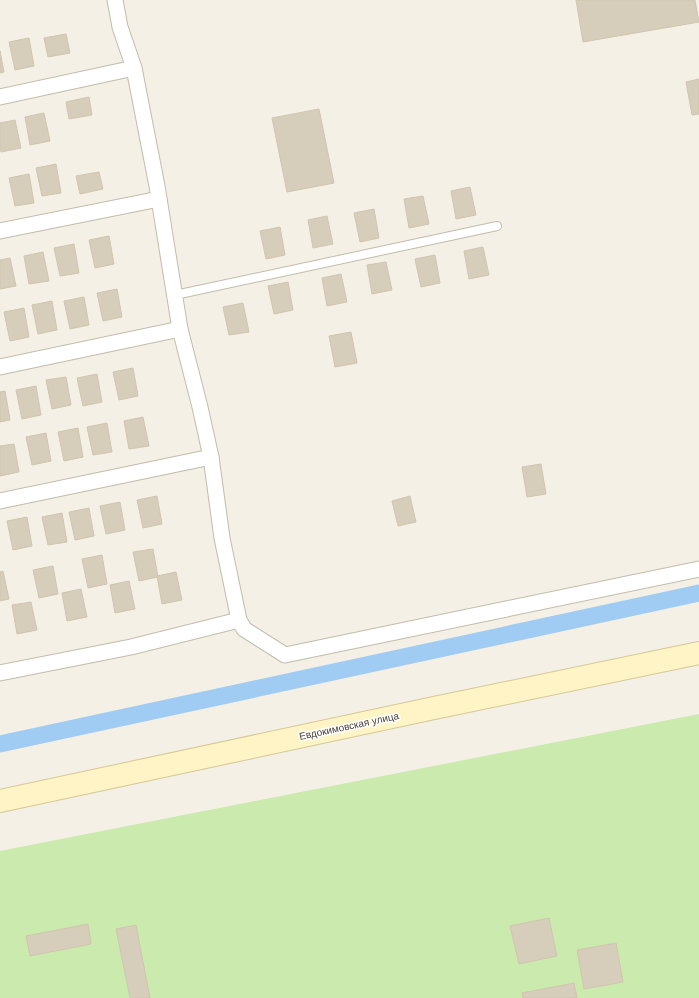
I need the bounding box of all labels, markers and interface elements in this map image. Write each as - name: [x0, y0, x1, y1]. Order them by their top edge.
- street label: Евдокимовская улица: [298, 710, 400, 742]

